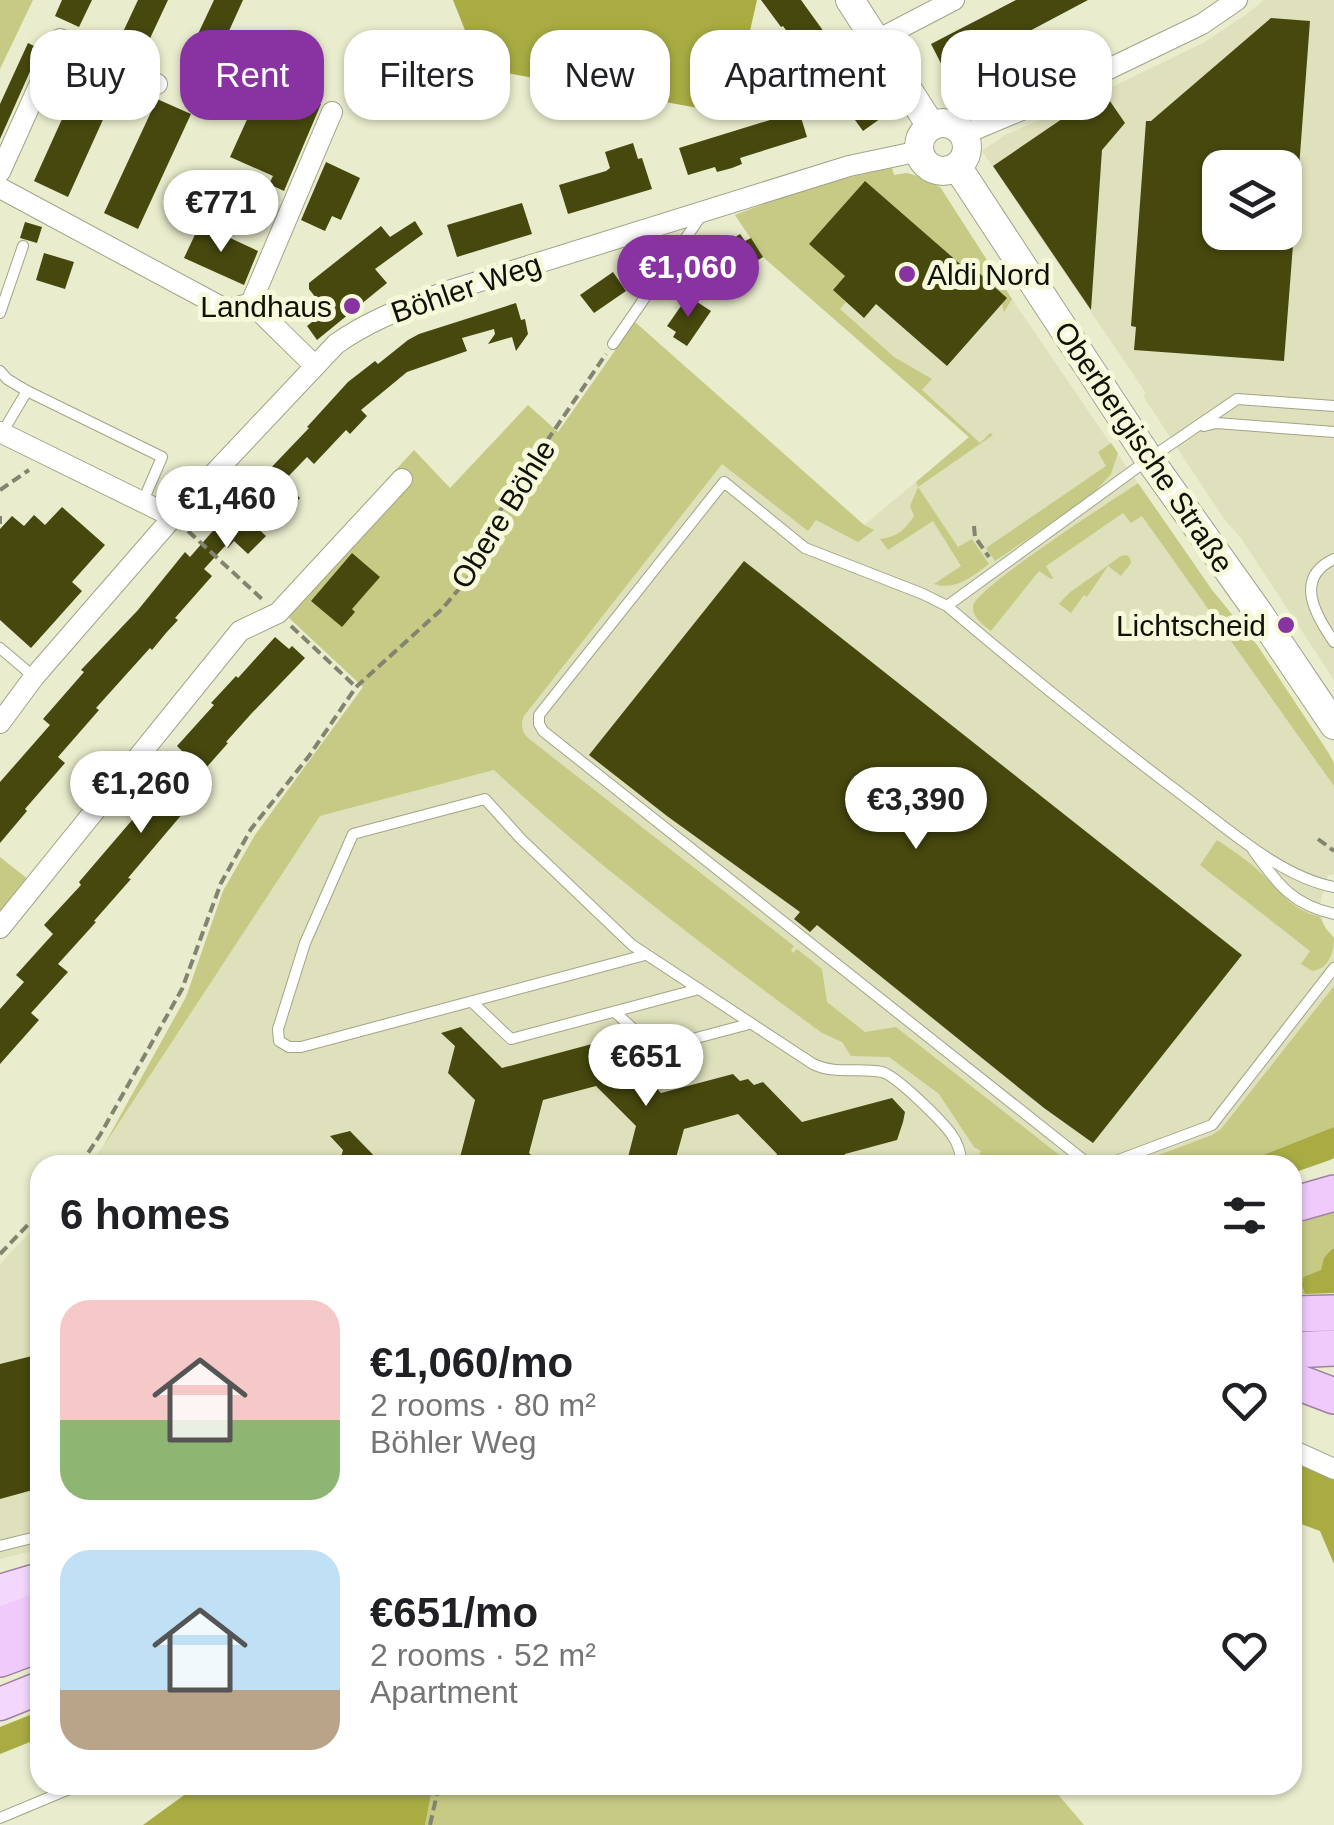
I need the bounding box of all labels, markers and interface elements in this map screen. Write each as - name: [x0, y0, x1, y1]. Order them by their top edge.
- chip: Buy: [30, 30, 160, 120]
- chip: Rent: [180, 30, 324, 120]
- chip: Filters: [344, 30, 510, 120]
- chip: New: [530, 30, 670, 120]
- chip: Apartment: [690, 30, 921, 120]
- chip: House: [941, 30, 1112, 120]
- map controls: [1202, 150, 1302, 250]
- button: layers: [1202, 150, 1302, 250]
- pin: €771: [162, 170, 280, 255]
- text: €771: [185, 184, 257, 220]
- pin: €1,060: [607, 235, 769, 320]
- street label: Böhler Weg: [387, 247, 545, 329]
- text: €1,060: [639, 249, 737, 285]
- place label: Aldi Nord: [927, 258, 1050, 291]
- marker: Aldi Nord: [896, 263, 918, 285]
- place label: Landhaus: [200, 290, 332, 323]
- marker: Landhaus: [341, 295, 363, 317]
- street label: Oberbergische Straße: [1048, 315, 1240, 579]
- street label: Obere Böhle: [444, 434, 562, 594]
- pin: €1,460: [146, 466, 308, 551]
- text: €1,460: [178, 480, 276, 516]
- place label: Lichtscheid: [1116, 609, 1266, 642]
- marker: Lichtscheid: [1275, 614, 1297, 636]
- pin: €1,260: [60, 751, 222, 836]
- text: €1,260: [92, 765, 190, 801]
- pin: €3,390: [835, 767, 997, 852]
- text: €3,390: [867, 781, 965, 817]
- pin: €651: [587, 1024, 705, 1109]
- text: €651: [610, 1038, 682, 1074]
- icon: filters: [1217, 1188, 1272, 1243]
- text: 6 homes: [60, 1191, 230, 1238]
- text: €1,060/mo: [370, 1339, 573, 1386]
- icon: home: [140, 1340, 260, 1460]
- icon: heart: [1217, 1373, 1272, 1428]
- text: 2 rooms · 80 m²: [370, 1387, 596, 1423]
- text: Böhler Weg: [370, 1424, 537, 1460]
- text: €651/mo: [370, 1589, 538, 1636]
- icon: home: [140, 1590, 260, 1710]
- icon: heart: [1217, 1623, 1272, 1678]
- text: 2 rooms · 52 m²: [370, 1637, 596, 1673]
- text: Apartment: [370, 1674, 518, 1710]

